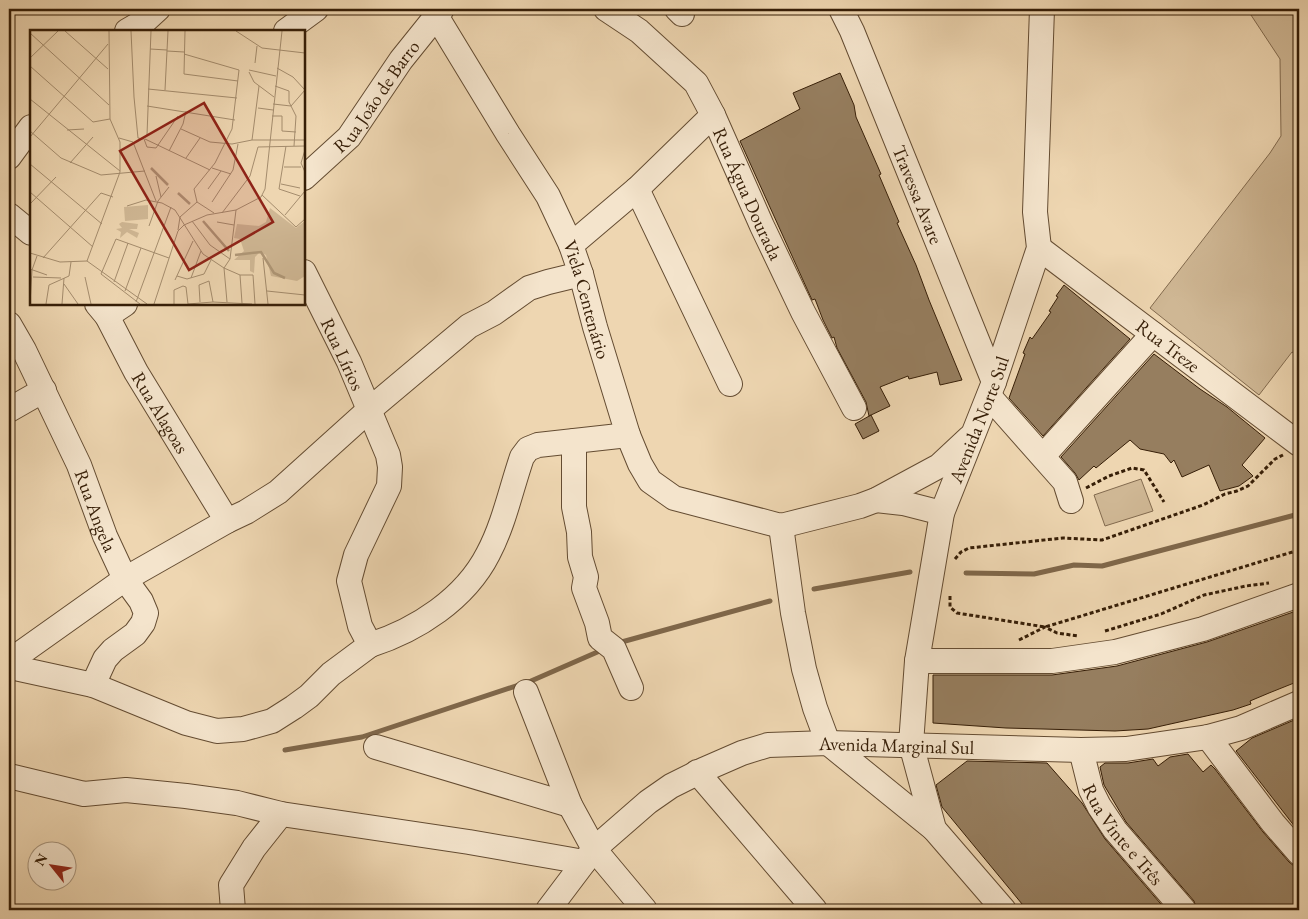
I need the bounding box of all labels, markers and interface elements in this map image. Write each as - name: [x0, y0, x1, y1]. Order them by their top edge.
- inset map: [30, 30, 305, 305]
- street label: Rua João de Barro: [328, 35, 425, 158]
- street label: Rua Água Dourada: [707, 123, 788, 264]
- street label: Travessa Avare: [886, 142, 949, 248]
- street label: Viela Centenário: [557, 237, 616, 362]
- street label: Rua Lírios: [315, 314, 370, 395]
- street label: Rua Treze: [1131, 314, 1205, 378]
- street label: Avenida Norte Sul: [943, 352, 1015, 488]
- street label: Rua Alagoas: [126, 367, 195, 458]
- street label: Rua Angela: [69, 466, 123, 556]
- street label: Avenida Marginal Sul: [817, 731, 975, 760]
- street label: Rua Vinte e Três: [1077, 779, 1169, 890]
- north arrow: [28, 842, 78, 892]
- text: N: [30, 850, 52, 869]

